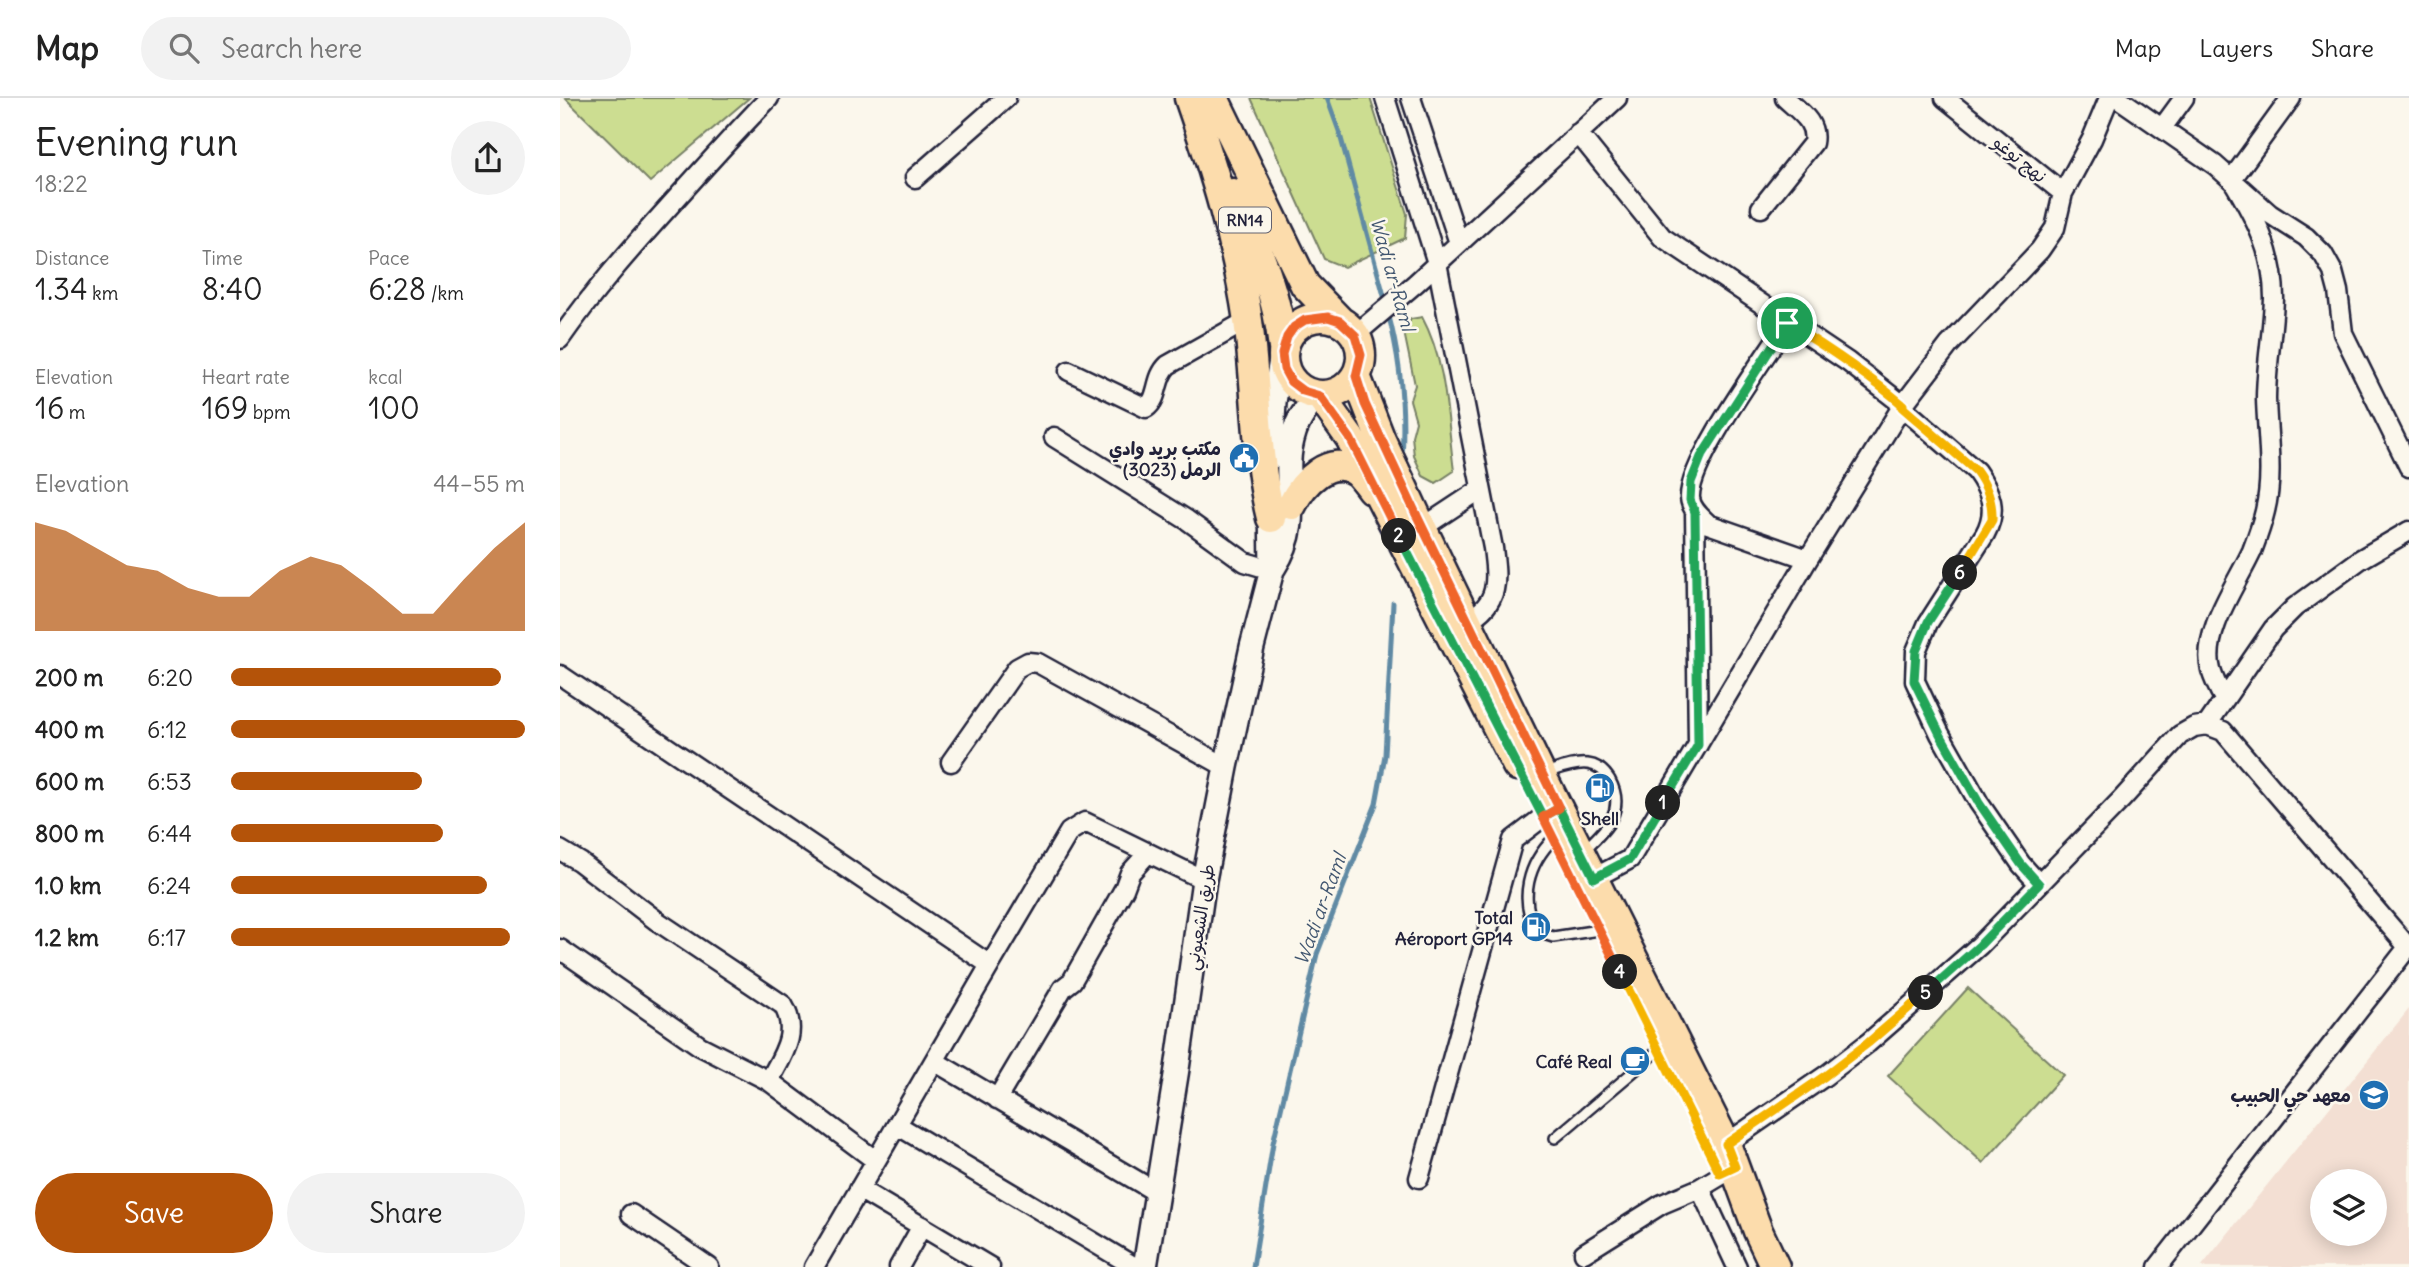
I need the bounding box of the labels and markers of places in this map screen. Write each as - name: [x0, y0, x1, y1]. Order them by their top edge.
- pin: [1757, 293, 1817, 353]
- place label: مكتب بريد وادي الرمل (3023): [1109, 437, 1221, 481]
- public building icon: مكتب بريد وادي الرمل (3023): [1227, 441, 1261, 475]
- pin: 2: [1382, 518, 1416, 554]
- pin: 6: [1942, 556, 1978, 590]
- fuel station icon: Shell: [1583, 771, 1617, 805]
- pin: 1: [1646, 786, 1680, 820]
- place label: Shell: [1581, 807, 1619, 830]
- place label: Total Aéroport GP14: [1395, 906, 1514, 950]
- fuel station icon: Total Aéroport GP14: [1519, 910, 1553, 944]
- pin: 4: [1602, 954, 1638, 990]
- pin: 5: [1908, 976, 1944, 1010]
- cafe icon: Café Real: [1618, 1044, 1652, 1078]
- place label: Café Real: [1536, 1050, 1612, 1073]
- school or university icon: معهد حي الحبيب: [2357, 1078, 2391, 1112]
- place label: معهد حي الحبيب: [2231, 1084, 2351, 1112]

